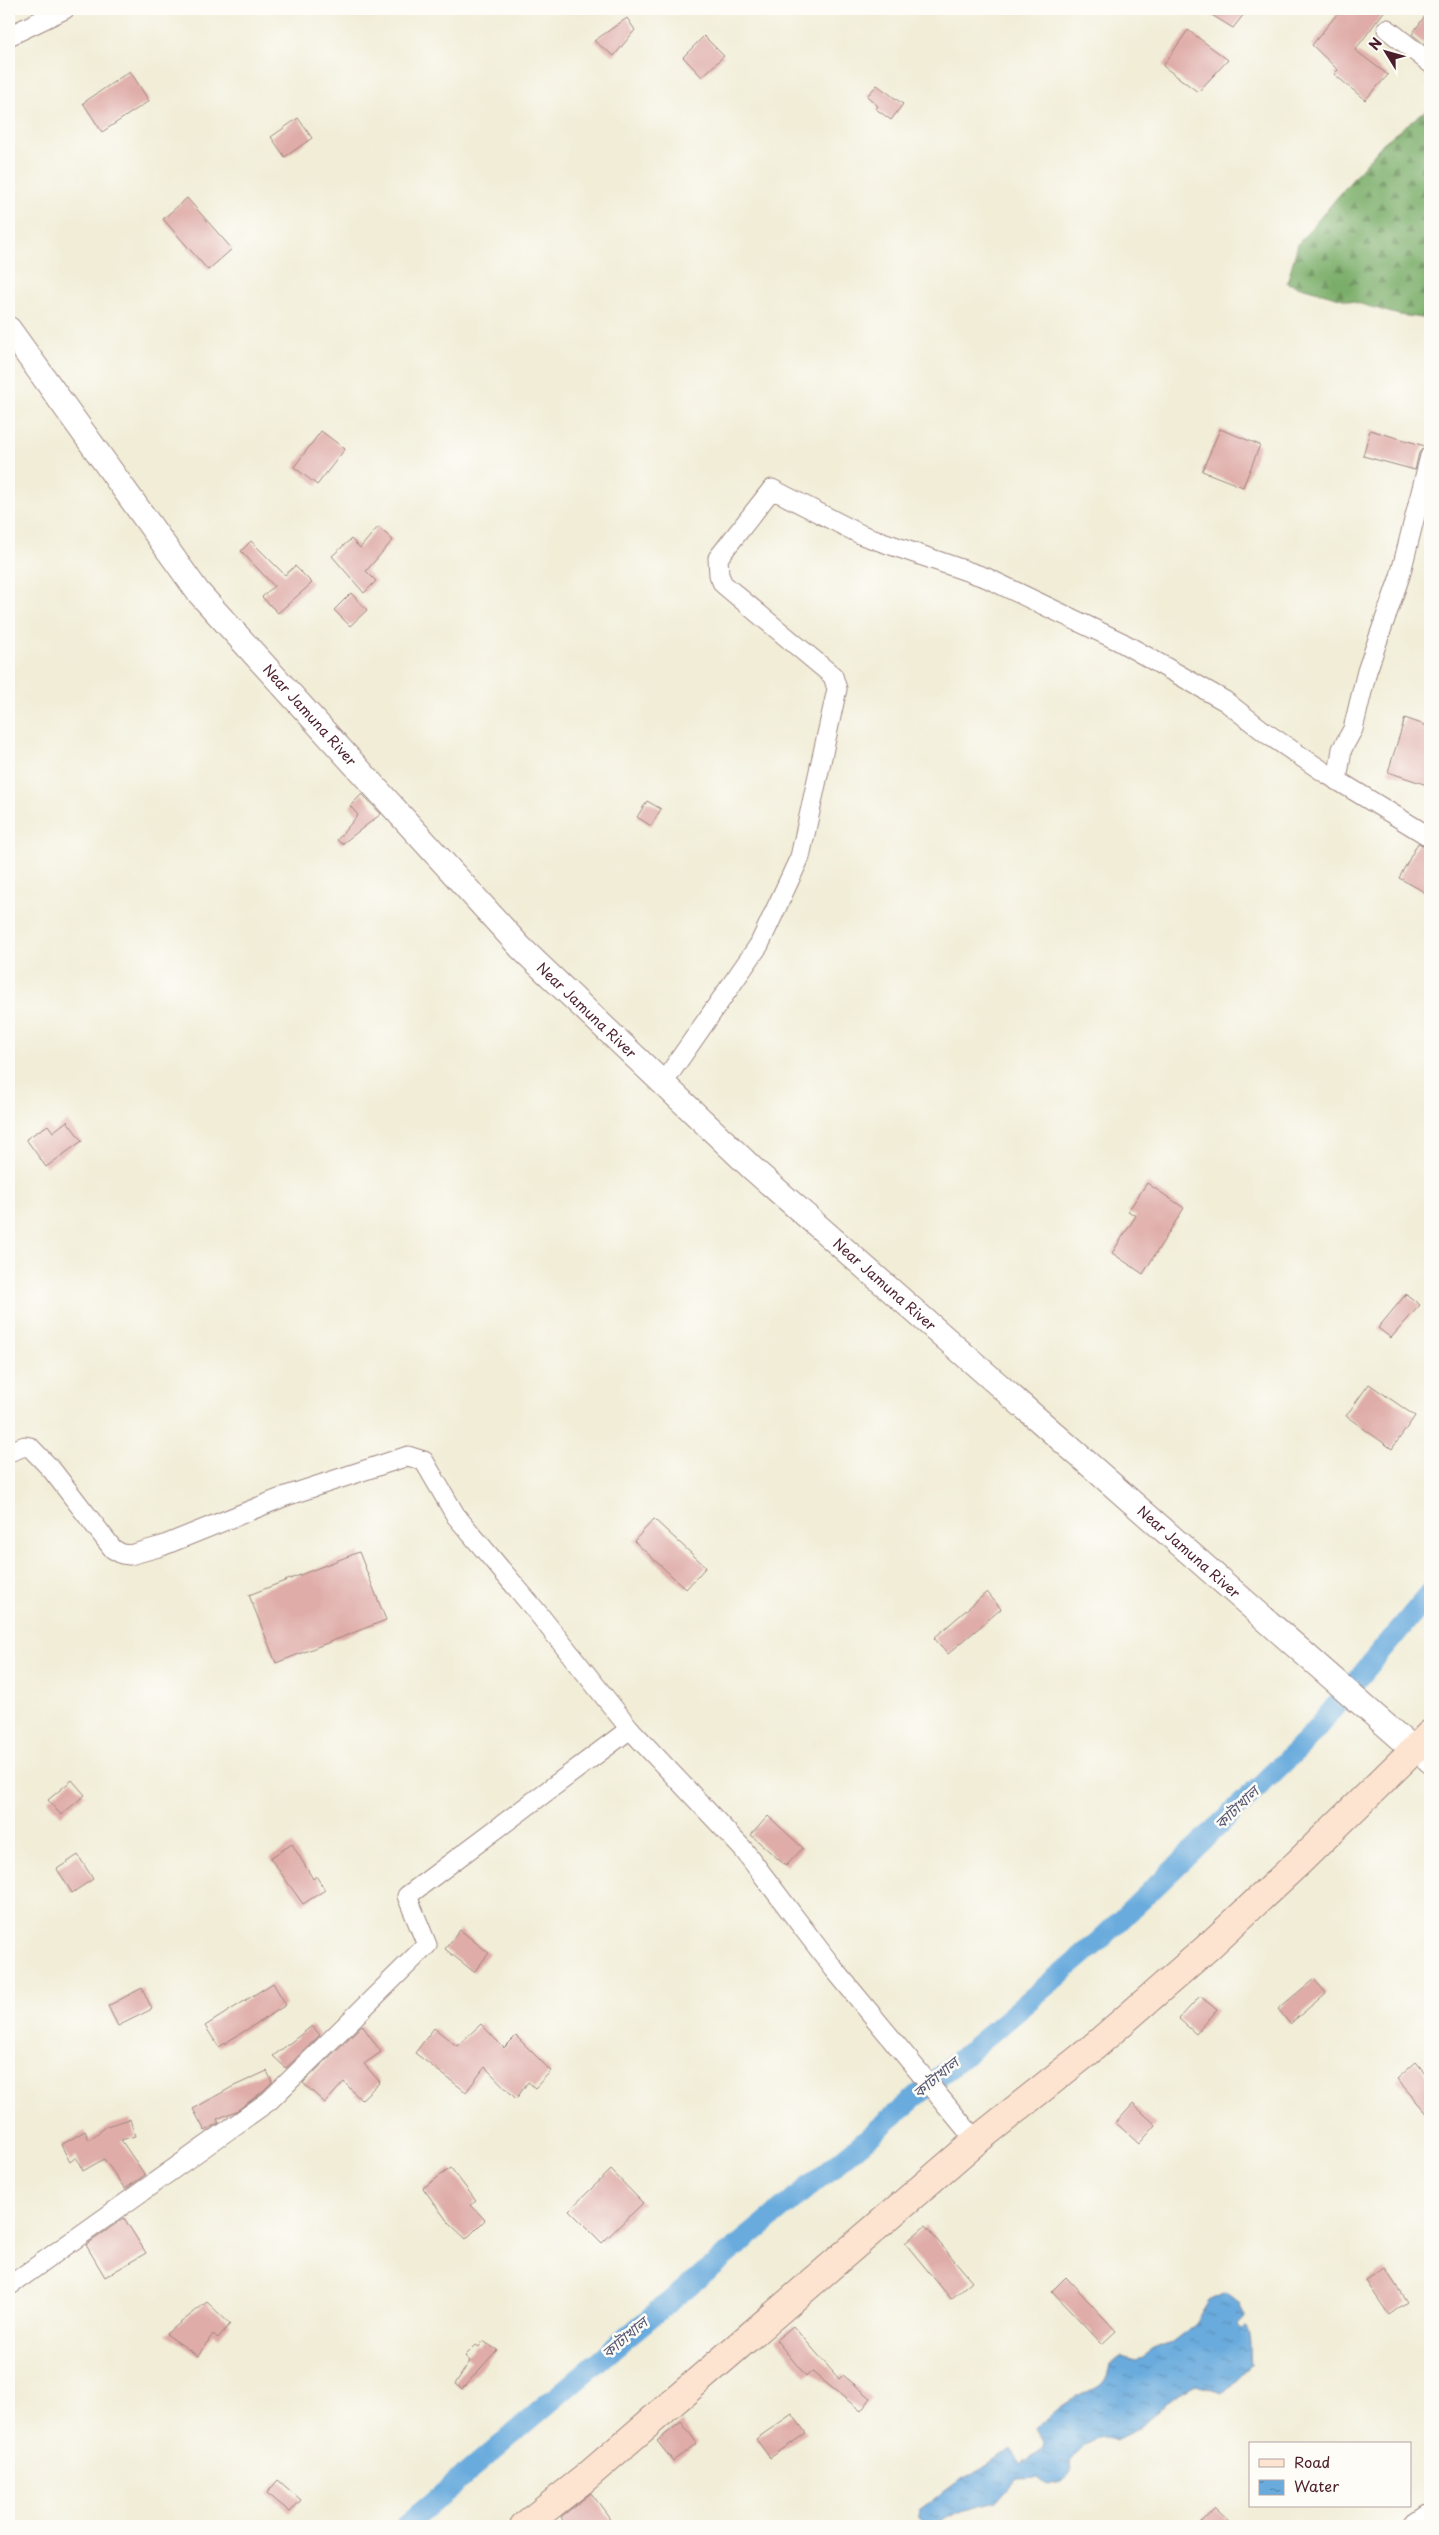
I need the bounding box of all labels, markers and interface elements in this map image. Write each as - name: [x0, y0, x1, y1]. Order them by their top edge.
- north arrow: [1362, 28, 1412, 78]
- text: N: [1363, 33, 1387, 55]
- street label: Near Jamuna River: [258, 659, 362, 771]
- street label: Near Jamuna River: [532, 957, 642, 1063]
- street label: Near Jamuna River: [829, 1233, 941, 1336]
- street label: Near Jamuna River: [1133, 1500, 1246, 1603]
- water label: কাটাখাল: [1209, 1778, 1265, 1834]
- water label: কাটাখাল: [907, 2049, 965, 2103]
- water label: কাটাখাল: [596, 2309, 654, 2363]
- legend: [1249, 2442, 1412, 2508]
- text: Road: [1294, 2450, 1330, 2473]
- text: Water: [1294, 2474, 1339, 2497]

